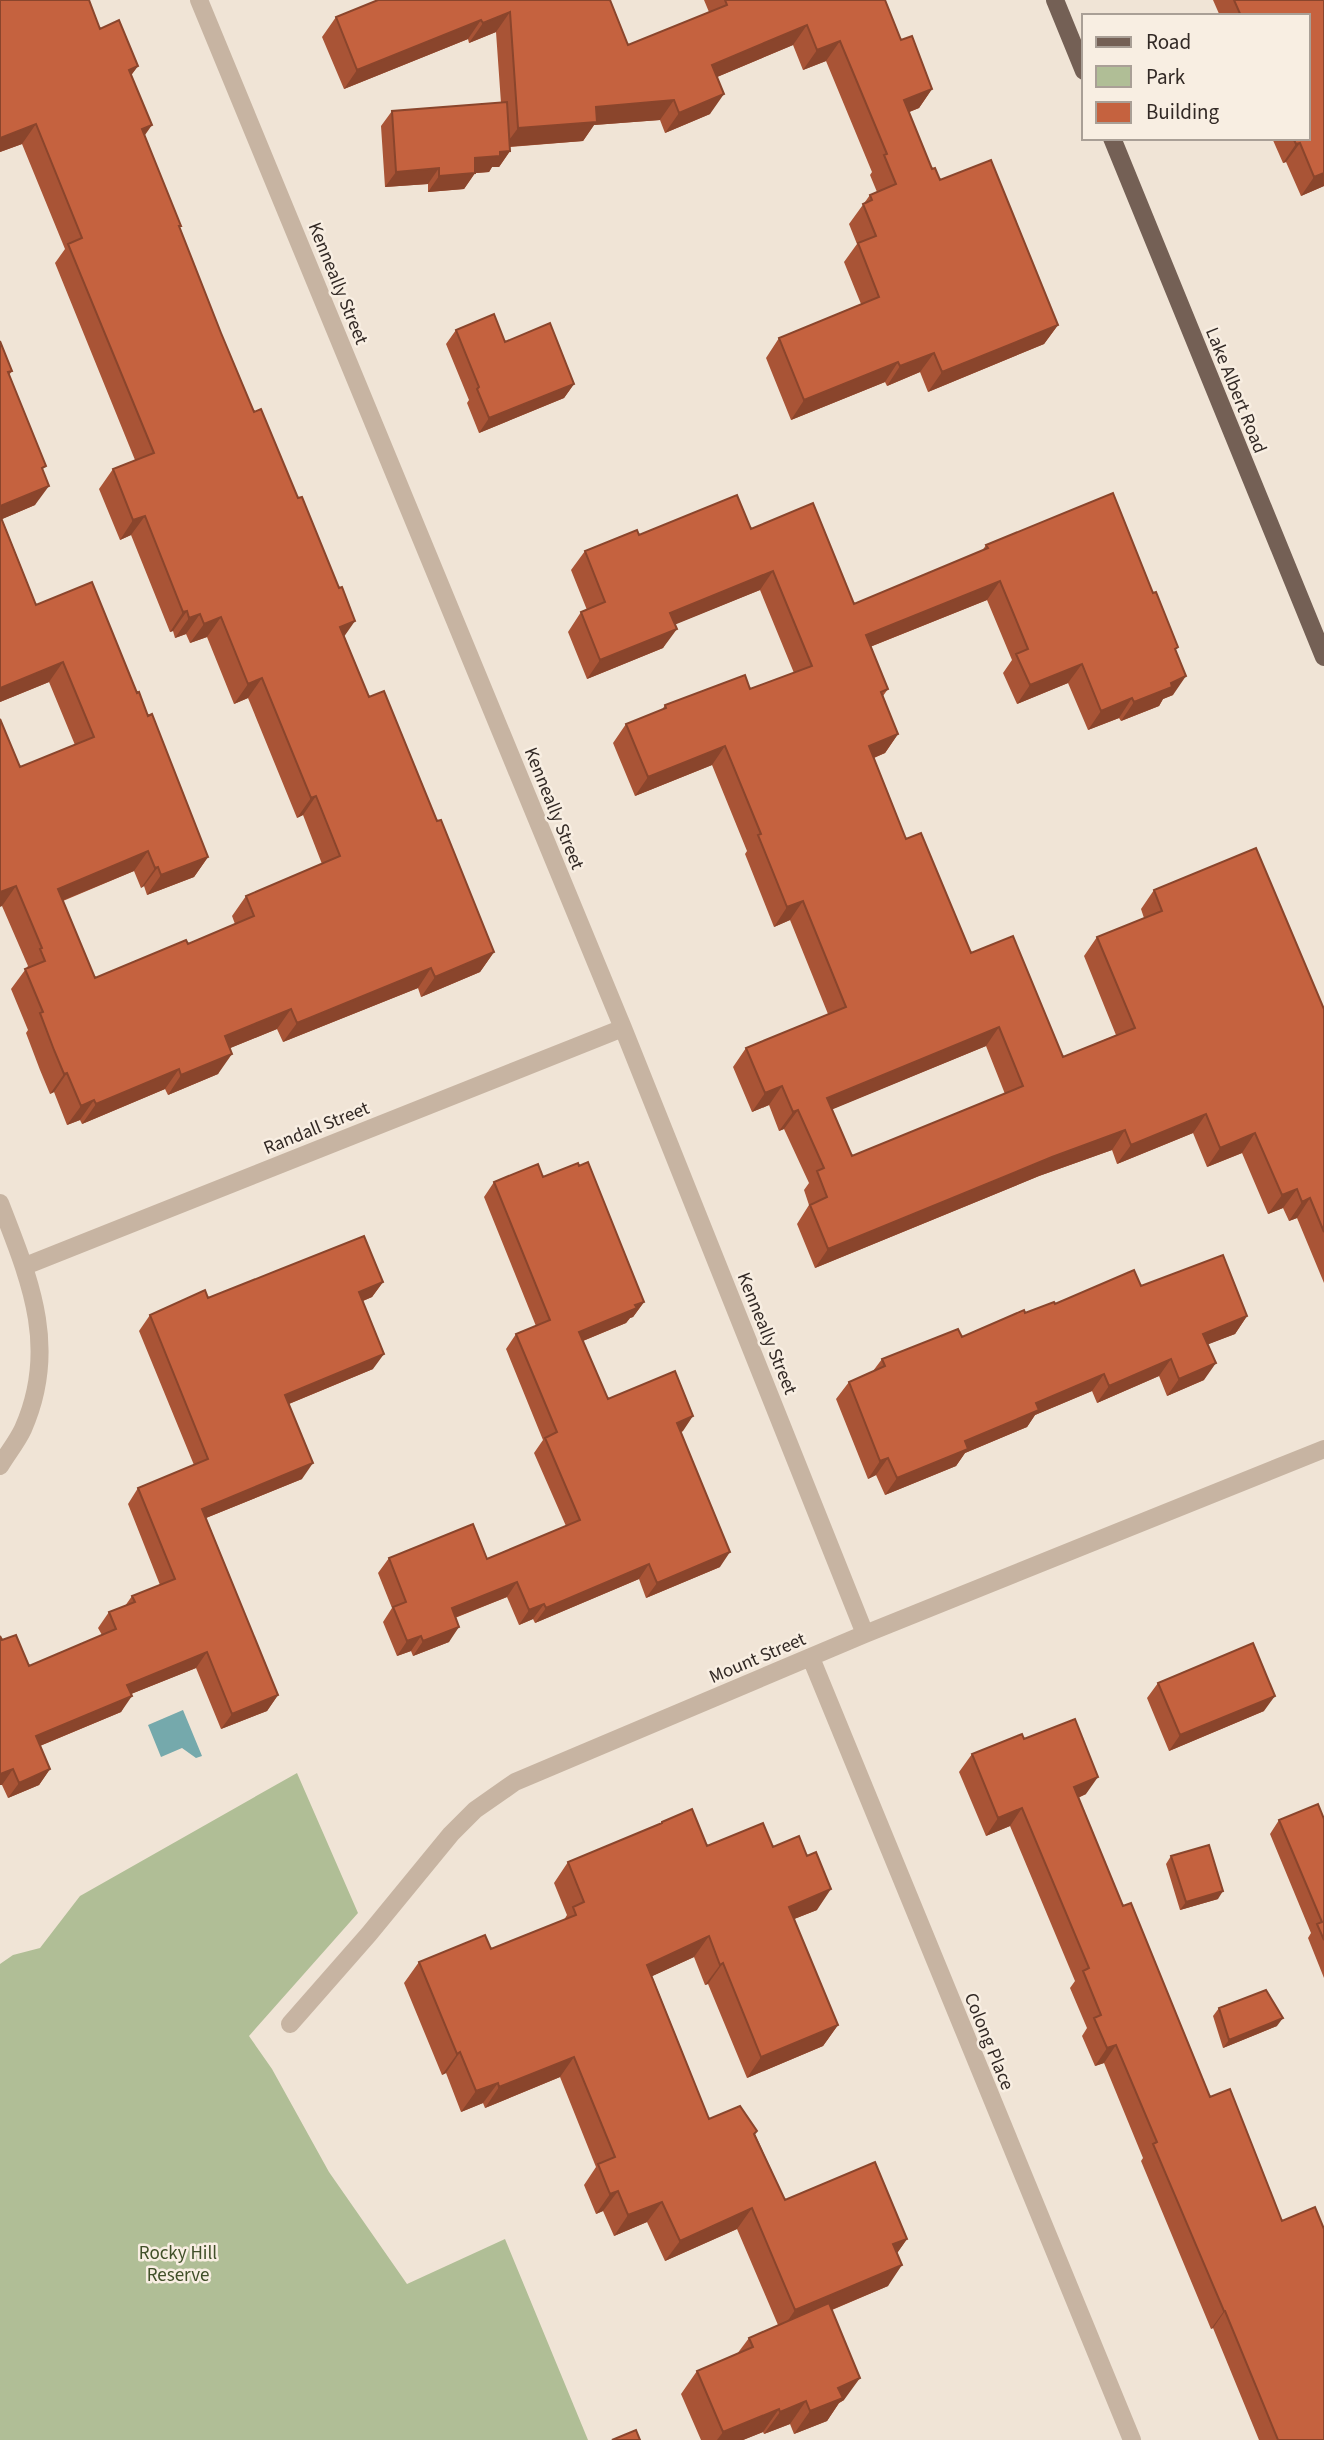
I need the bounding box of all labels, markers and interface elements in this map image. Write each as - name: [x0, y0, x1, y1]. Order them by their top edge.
- legend: [1082, 14, 1310, 140]
- text: Road: [1146, 27, 1191, 57]
- text: Park: [1146, 62, 1186, 92]
- text: Building: [1146, 97, 1220, 127]
- street label: Kenneally Street: [301, 218, 375, 349]
- street label: Lake Albert Road: [1198, 323, 1273, 458]
- street label: Kenneally Street: [517, 743, 591, 874]
- street label: Randall Street: [260, 1095, 374, 1162]
- street label: Kenneally Street: [730, 1268, 804, 1399]
- street label: Mount Street: [705, 1626, 811, 1691]
- street label: Colong Place: [957, 1989, 1020, 2094]
- park label: Rocky Hill Reserve: [139, 2240, 217, 2289]

